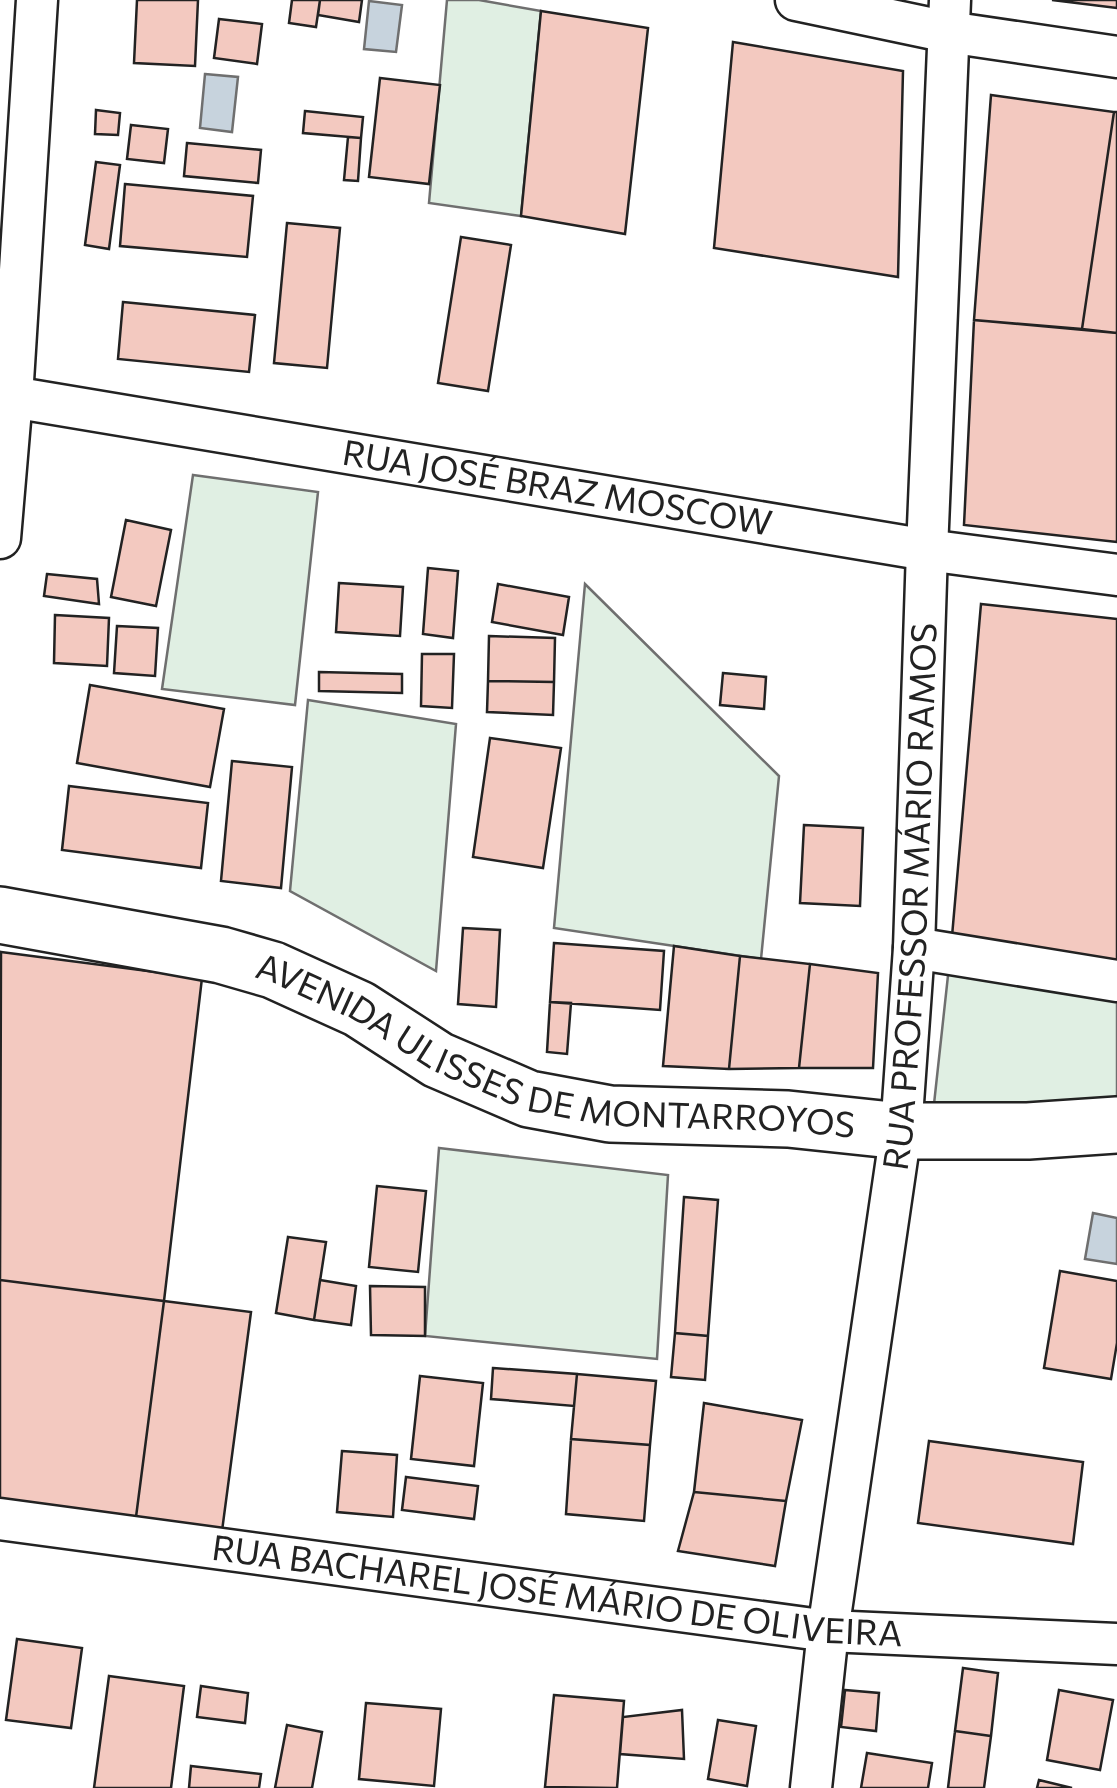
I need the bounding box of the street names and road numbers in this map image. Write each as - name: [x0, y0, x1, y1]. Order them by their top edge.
- street label: RUA JOSÉ BRAZ MOSCOW: [340, 429, 776, 543]
- street label: RUA PROFESSOR MÁRIO RAMOS: [872, 622, 944, 1173]
- street label: AVENIDA ULISSES DE MONTARROYOS: [252, 942, 857, 1145]
- street label: RUA BACHAREL JOSÉ MÁRIO DE OLIVEIRA: [209, 1524, 904, 1653]

